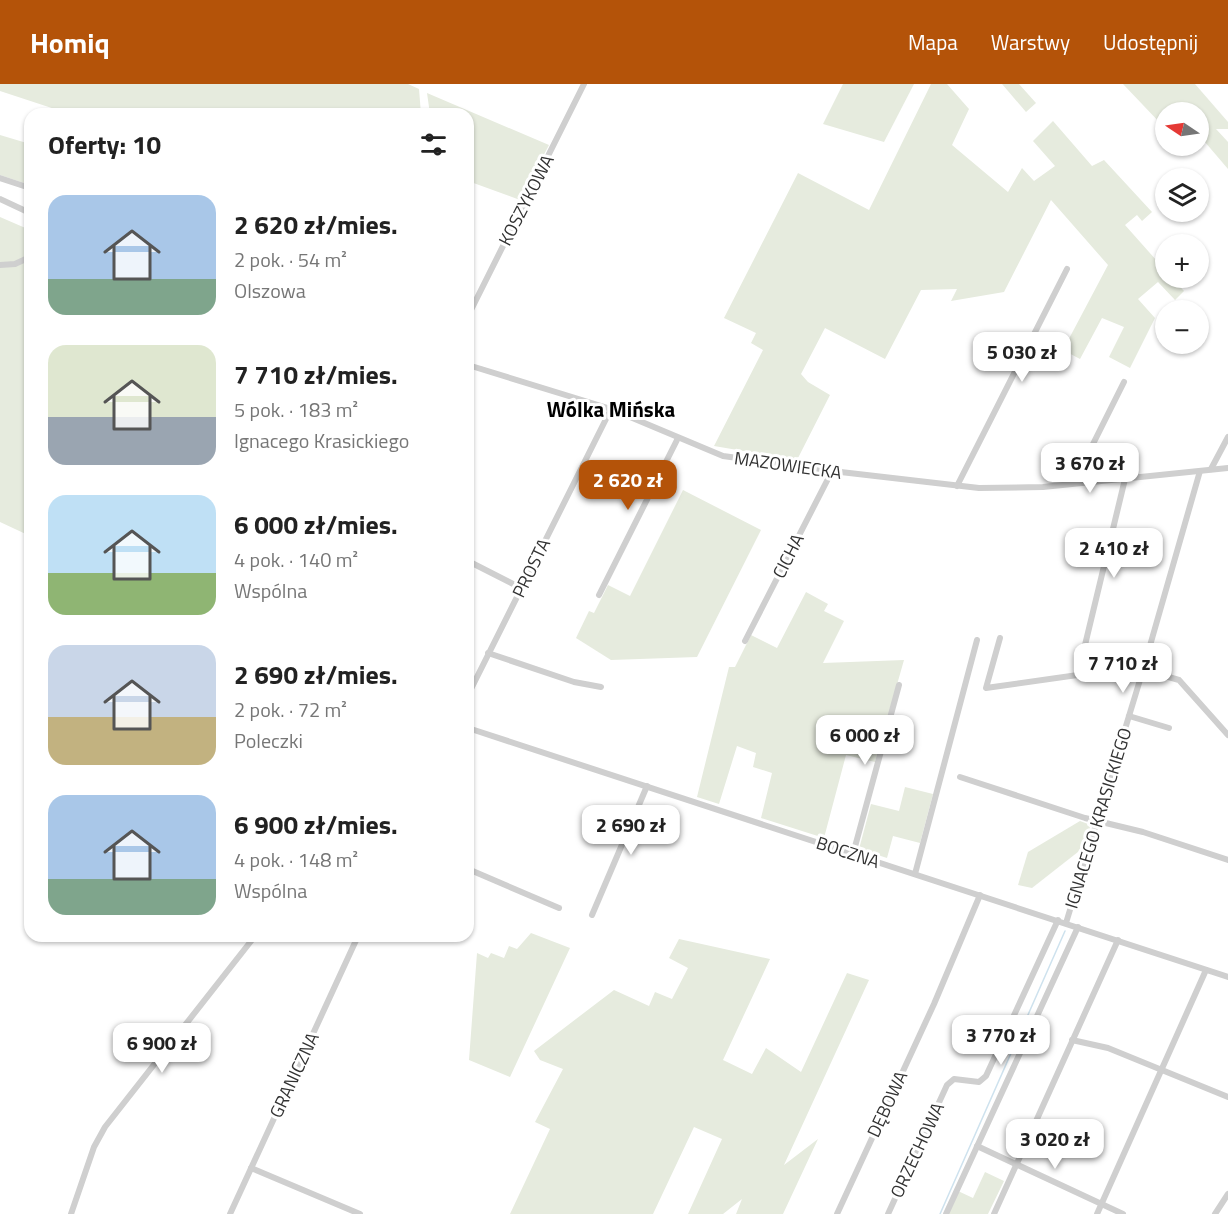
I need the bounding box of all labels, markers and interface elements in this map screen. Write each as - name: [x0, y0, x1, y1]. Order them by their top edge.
- text: Homiq: [30, 21, 110, 64]
- text: Mapa: [908, 26, 958, 58]
- text: Warstwy: [991, 26, 1070, 58]
- text: Udostępnij: [1103, 26, 1198, 58]
- north arrow: [1155, 102, 1209, 156]
- map controls: [1155, 102, 1209, 354]
- text: Oferty: 10: [48, 125, 161, 164]
- icon: filters: [417, 128, 450, 161]
- street label: KOSZYKOWA: [492, 150, 561, 250]
- button: layers: [1155, 168, 1209, 222]
- text: 2 620 zł/mies.: [234, 205, 398, 244]
- icon: home: [96, 219, 168, 291]
- button: +: [1155, 234, 1209, 288]
- text: 2 pok. · 54 m²: [234, 244, 347, 275]
- text: Olszowa: [234, 275, 306, 306]
- button: −: [1155, 300, 1209, 354]
- pin: 5 030 zł: [960, 332, 1084, 383]
- text: 5 030 zł: [987, 336, 1057, 367]
- text: 7 710 zł/mies.: [234, 355, 398, 394]
- icon: home: [96, 369, 168, 441]
- district label: Wólka Mińska: [547, 393, 676, 425]
- text: 5 pok. · 183 m²: [234, 394, 358, 425]
- text: Ignacego Krasickiego: [234, 425, 409, 456]
- pin: 3 670 zł: [1028, 443, 1152, 494]
- street label: MAZOWIECKA: [733, 444, 844, 486]
- text: 3 670 zł: [1055, 447, 1125, 478]
- pin: 2 620 zł: [566, 460, 690, 511]
- text: 2 620 zł: [593, 464, 663, 495]
- text: 6 000 zł/mies.: [234, 505, 398, 544]
- icon: home: [96, 519, 168, 591]
- pin: 2 410 zł: [1052, 528, 1176, 579]
- street label: CICHA: [765, 529, 811, 583]
- text: 2 410 zł: [1079, 532, 1149, 563]
- street label: PROSTA: [505, 534, 557, 602]
- text: 4 pok. · 140 m²: [234, 544, 358, 575]
- text: Wspólna: [234, 575, 307, 606]
- pin: 7 710 zł: [1061, 643, 1185, 694]
- text: 7 710 zł: [1088, 647, 1158, 678]
- text: 2 690 zł/mies.: [234, 655, 398, 694]
- icon: home: [96, 669, 168, 741]
- text: 2 pok. · 72 m²: [234, 694, 347, 725]
- pin: 6 000 zł: [803, 715, 927, 766]
- text: 6 000 zł: [830, 719, 900, 750]
- street label: IGNACEGO KRASICKIEGO: [1058, 724, 1138, 912]
- text: Poleczki: [234, 725, 303, 756]
- text: 6 900 zł/mies.: [234, 805, 398, 844]
- pin: 2 690 zł: [569, 805, 693, 856]
- text: 2 690 zł: [596, 809, 666, 840]
- icon: home: [96, 819, 168, 891]
- street label: BOCZNA: [813, 829, 883, 875]
- text: 4 pok. · 148 m²: [234, 844, 358, 875]
- text: Wspólna: [234, 875, 307, 906]
- pin: 3 770 zł: [939, 1015, 1063, 1066]
- text: 3 770 zł: [966, 1019, 1036, 1050]
- pin: 6 900 zł: [100, 1023, 224, 1074]
- text: 6 900 zł: [127, 1027, 197, 1058]
- street label: GRANICZNA: [262, 1027, 326, 1122]
- street label: DĘBOWA: [860, 1066, 914, 1142]
- street label: ORZECHOWA: [883, 1098, 951, 1202]
- pin: 3 020 zł: [993, 1119, 1117, 1170]
- text: 3 020 zł: [1020, 1123, 1090, 1154]

